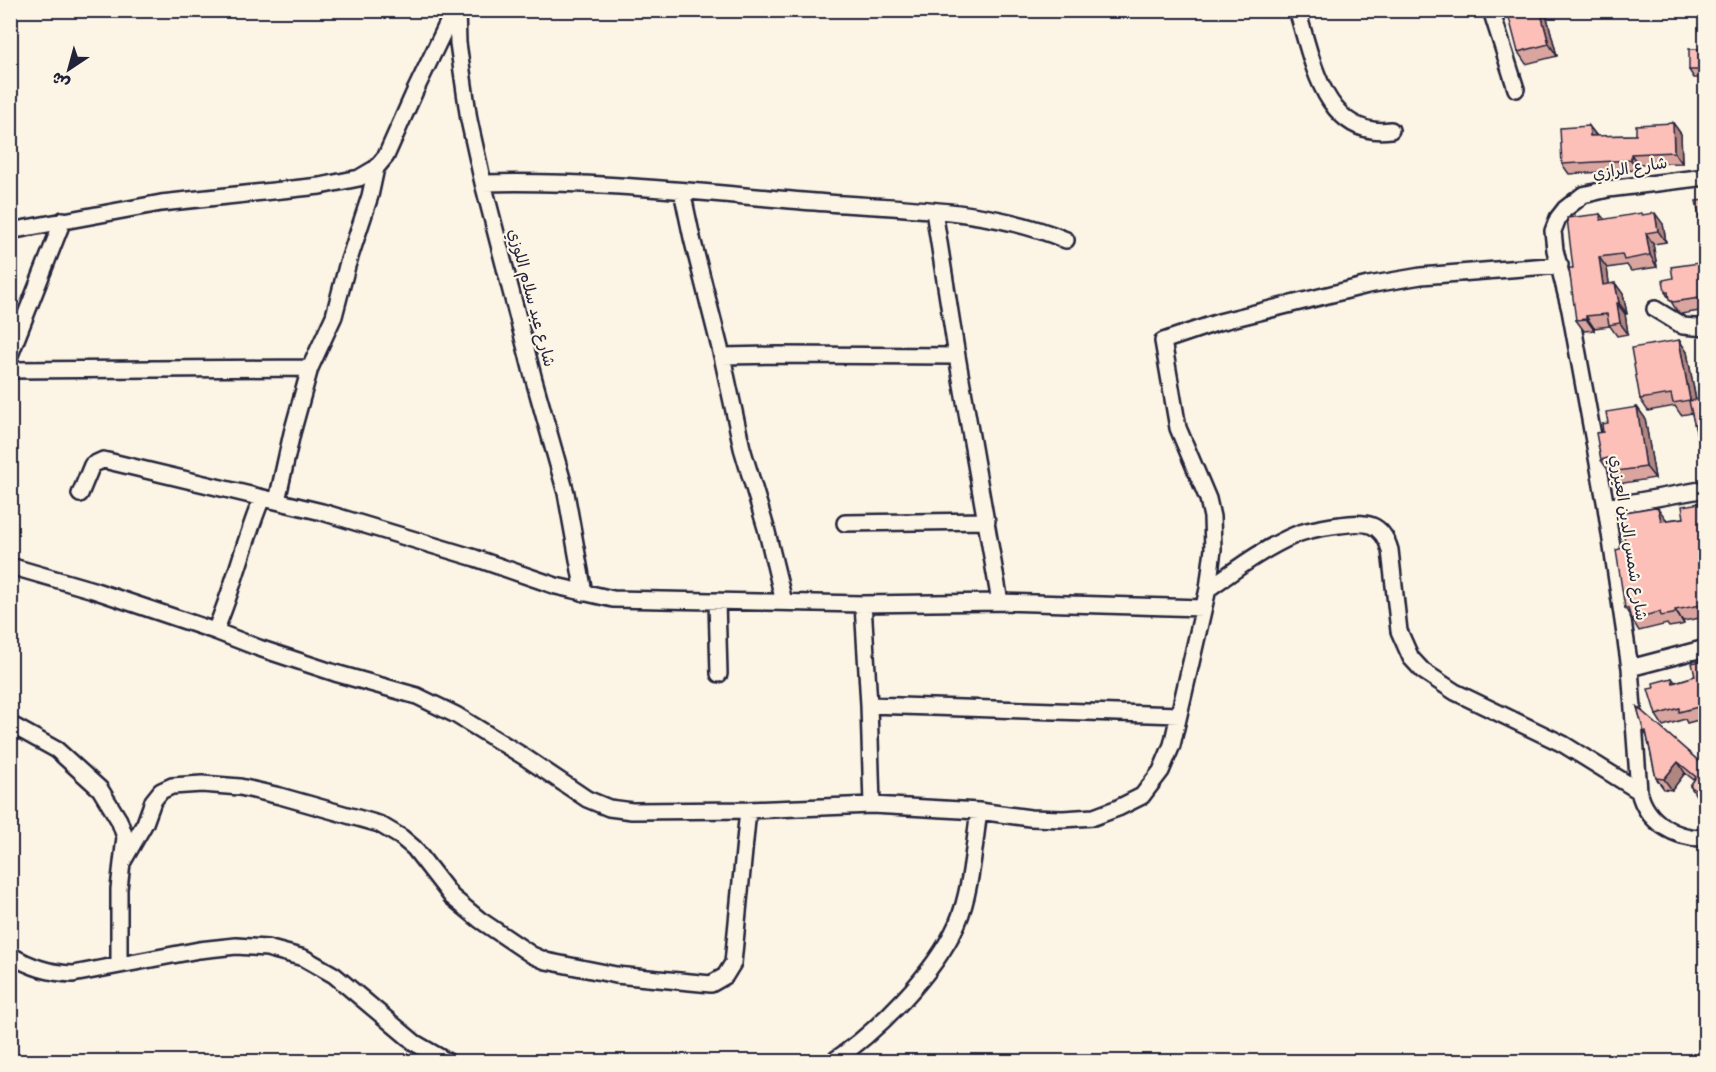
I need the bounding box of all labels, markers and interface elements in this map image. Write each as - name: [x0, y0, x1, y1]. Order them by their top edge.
- north arrow: [39, 39, 99, 99]
- text: ش: [48, 67, 74, 93]
- street label: شارع الرازي: [1591, 154, 1669, 185]
- street label: شارع عيد سلام اللوزي: [501, 227, 559, 370]
- street label: شارع شمس الدين العيزري: [1605, 454, 1650, 622]

